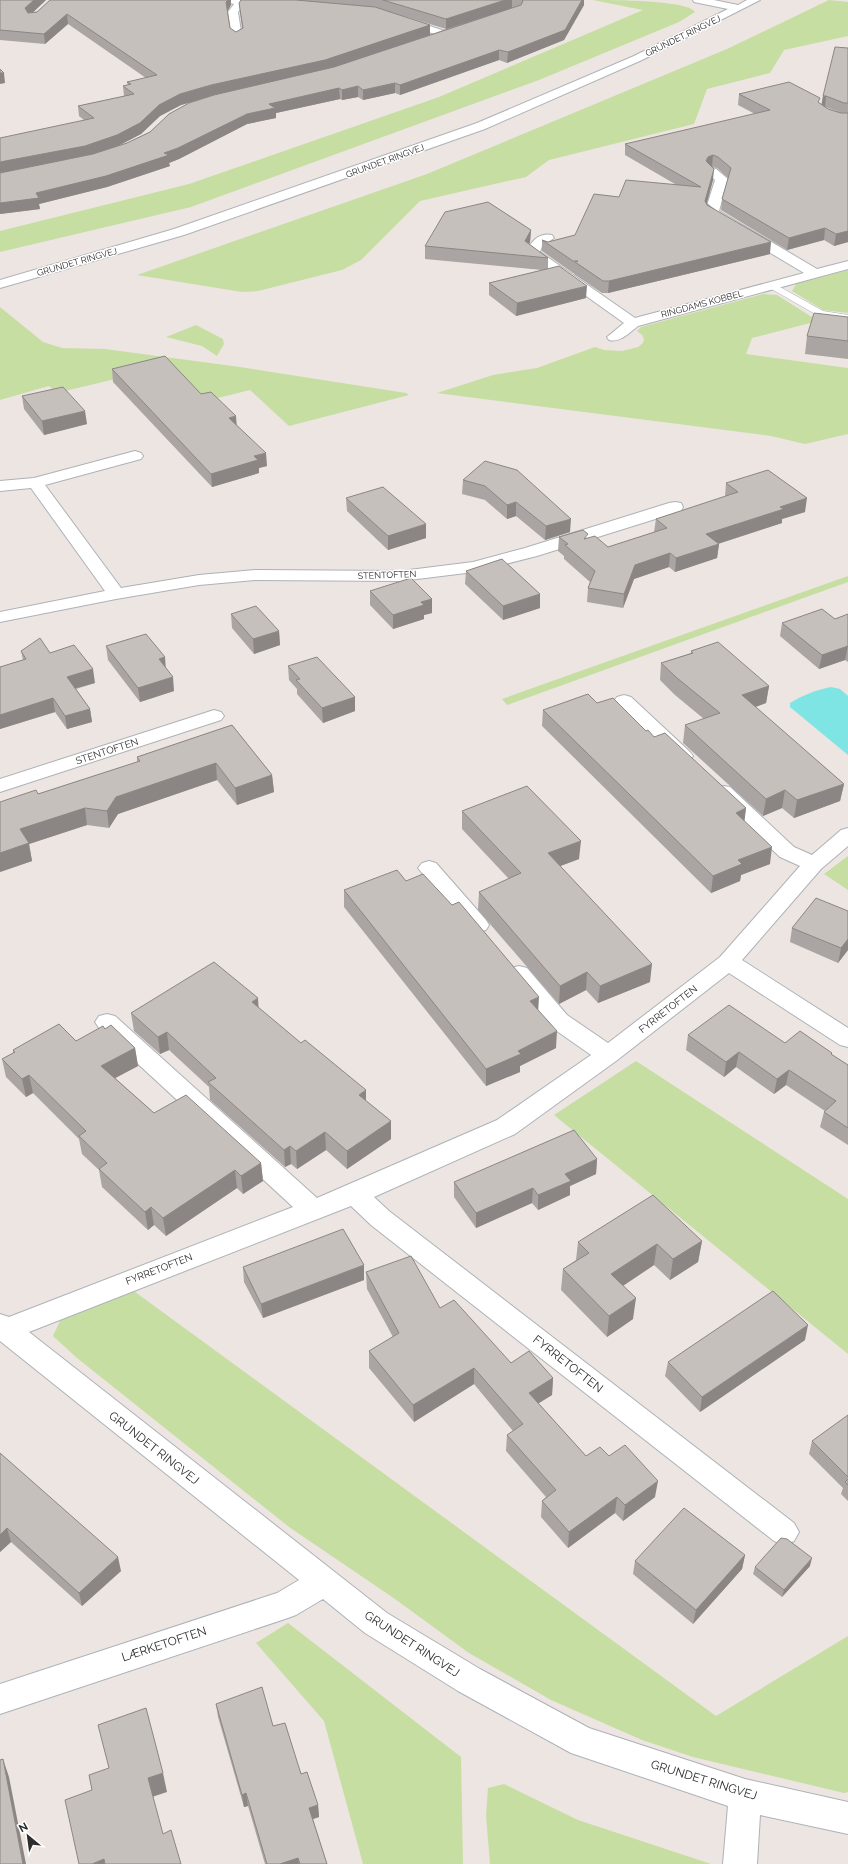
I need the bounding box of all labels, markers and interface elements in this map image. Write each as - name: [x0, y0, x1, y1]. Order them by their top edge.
- street label: GRUNDET RINGVEJ: [644, 13, 722, 59]
- street label: GRUNDET RINGVEJ: [344, 142, 426, 180]
- street label: GRUNDET RINGVEJ: [36, 246, 118, 278]
- street label: RINGDAMS KOBBEL: [660, 288, 745, 320]
- street label: STENTOFTEN: [358, 569, 417, 581]
- street label: STENTOFTEN: [74, 736, 140, 766]
- street label: FYRRETOFTEN: [637, 983, 699, 1035]
- street label: FYRRETOFTEN: [124, 1251, 194, 1287]
- street label: FYRRETOFTEN: [530, 1332, 606, 1396]
- street label: GRUNDET RINGVEJ: [106, 1409, 202, 1487]
- street label: GRUNDET RINGVEJ: [362, 1608, 462, 1680]
- street label: LÆRKETOFTEN: [120, 1624, 208, 1664]
- street label: GRUNDET RINGVEJ: [649, 1757, 759, 1803]
- north arrow: [8, 1816, 48, 1856]
- text: N: [17, 1820, 30, 1835]

